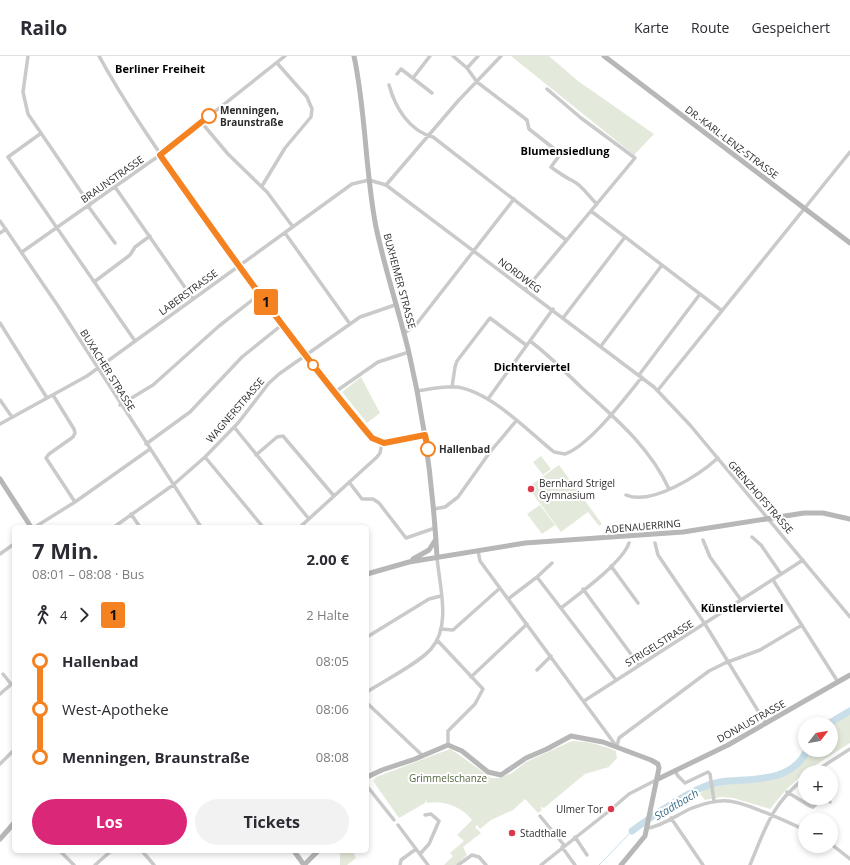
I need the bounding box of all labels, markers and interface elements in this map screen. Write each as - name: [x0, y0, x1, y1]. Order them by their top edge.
- text: Railo: [20, 15, 67, 41]
- text: Karte: [634, 18, 669, 37]
- text: Route: [691, 18, 729, 37]
- text: Gespeichert: [751, 18, 830, 37]
- district label: Berliner Freiheit: [115, 61, 205, 76]
- street label: DR.-KARL-LENZ-STRASSE: [682, 102, 782, 182]
- place label: Menningen, Braunstraße: [220, 103, 283, 129]
- marker: Menningen, Braunstraße: [201, 108, 217, 124]
- district label: Blumensiedlung: [521, 143, 610, 158]
- street label: BRAUNSTRASSE: [78, 152, 146, 206]
- street label: BUXHEIMER STRASSE: [380, 232, 420, 330]
- street label: NORDWEG: [496, 254, 544, 296]
- street label: LABERSTRASSE: [156, 266, 220, 318]
- line badge: 1: [253, 289, 279, 315]
- text: 1: [262, 292, 270, 311]
- street label: BUXACHER STRASSE: [77, 326, 139, 414]
- unlabelled marker: [307, 359, 319, 371]
- district label: Dichterviertel: [494, 359, 570, 374]
- street label: WAGNERSTRASSE: [203, 374, 267, 446]
- marker: Hallenbad: [420, 441, 436, 457]
- place label: Hallenbad: [439, 442, 490, 456]
- street label: GRENZHOFSTRASSE: [725, 457, 797, 537]
- place label: Bernhard Strigel Gymnasium: [539, 476, 615, 502]
- marker: Bernhard Strigel Gymnasium: [526, 484, 536, 494]
- street label: ADENAUERRING: [605, 516, 681, 536]
- text: 7 Min.: [32, 535, 98, 565]
- text: 2.00 €: [307, 549, 349, 569]
- text: 08:01 – 08:08 · Bus: [32, 565, 144, 583]
- district label: Künstlerviertel: [701, 600, 783, 615]
- icon: walk: [32, 604, 54, 626]
- icon: forward: [73, 604, 95, 626]
- text: 1: [109, 605, 117, 624]
- text: 4: [60, 606, 67, 624]
- text: 2 Halte: [306, 606, 349, 624]
- street label: STRIGELSTRASSE: [622, 616, 696, 670]
- text: Hallenbad: [62, 651, 138, 671]
- text: 08:05: [316, 652, 349, 670]
- street label: DONAUSTRASSE: [714, 696, 788, 746]
- text: West-Apotheke: [62, 699, 169, 719]
- text: 08:06: [316, 700, 349, 718]
- north arrow: [798, 717, 838, 757]
- map controls: [798, 717, 838, 853]
- text: Menningen, Braunstraße: [62, 747, 250, 767]
- text: 08:08: [316, 748, 349, 766]
- button: +: [798, 765, 838, 805]
- park label: Grimmelschanze: [409, 771, 487, 785]
- water label: Stadtbach: [651, 785, 701, 823]
- button: Los: [32, 799, 187, 845]
- button: Tickets: [195, 799, 349, 845]
- place label: Ulmer Tor: [556, 802, 603, 816]
- marker: Ulmer Tor: [606, 804, 616, 814]
- button: −: [798, 813, 838, 853]
- place label: Stadthalle: [520, 826, 567, 840]
- marker: Stadthalle: [507, 828, 517, 838]

